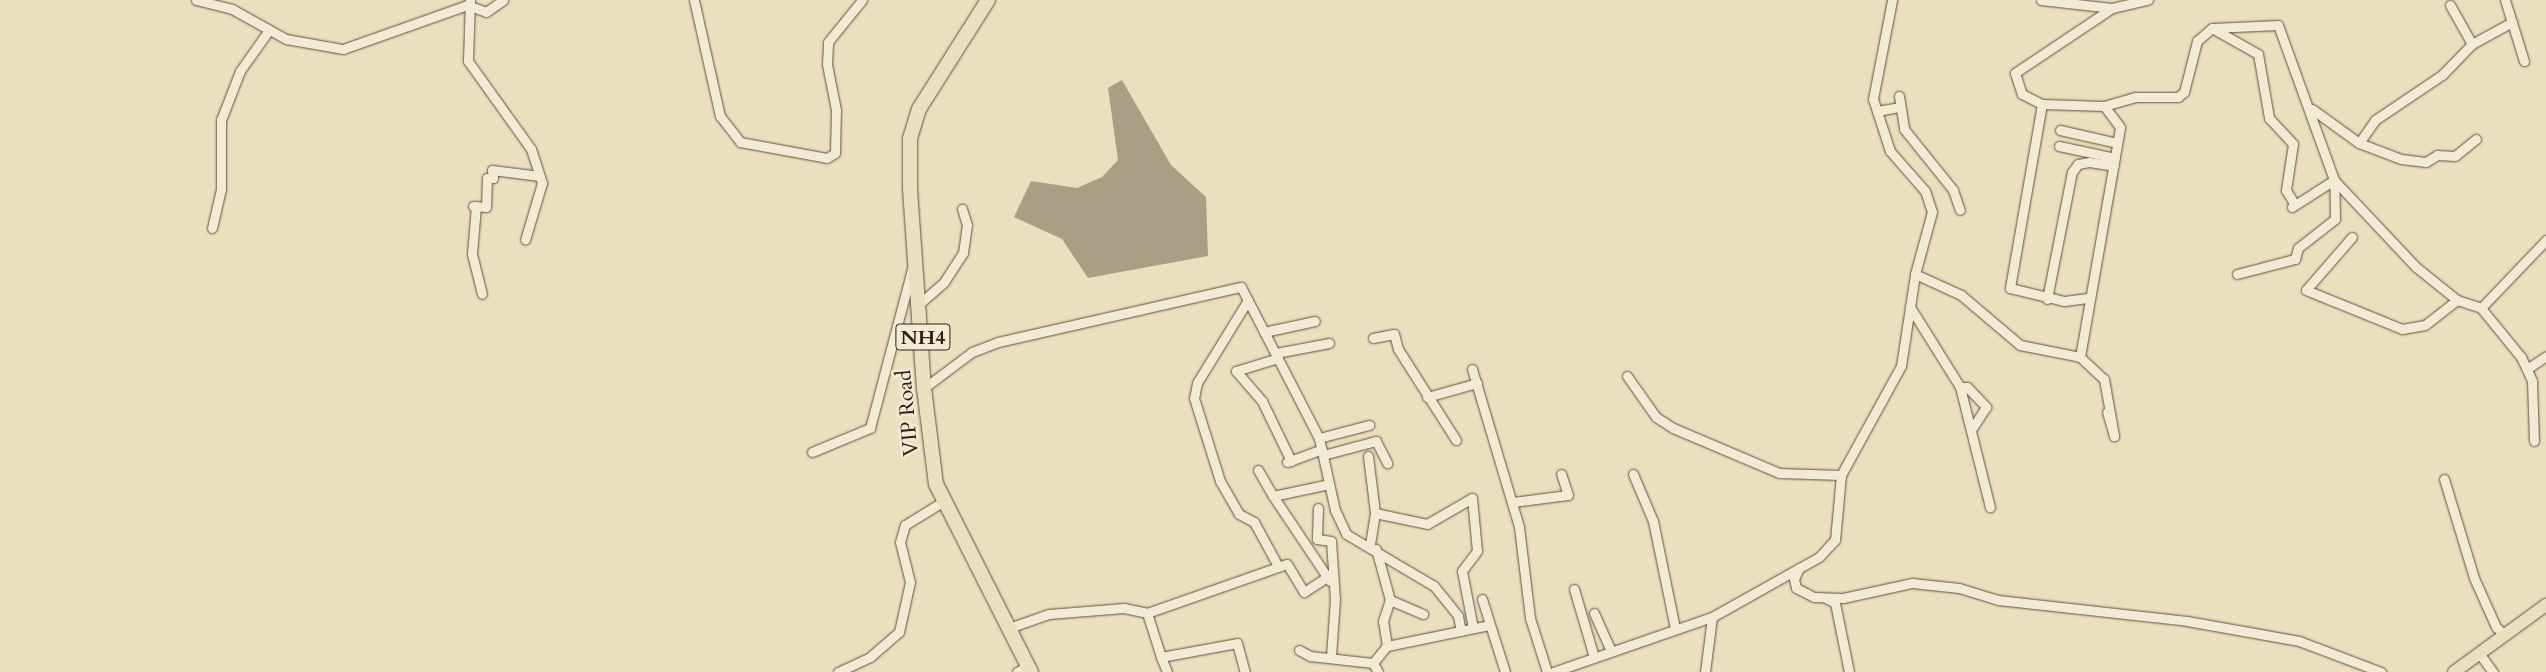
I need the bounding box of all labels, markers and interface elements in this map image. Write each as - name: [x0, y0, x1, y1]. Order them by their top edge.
- road number: NH4: [894, 320, 952, 354]
- street label: VIP Road: [892, 369, 924, 457]

